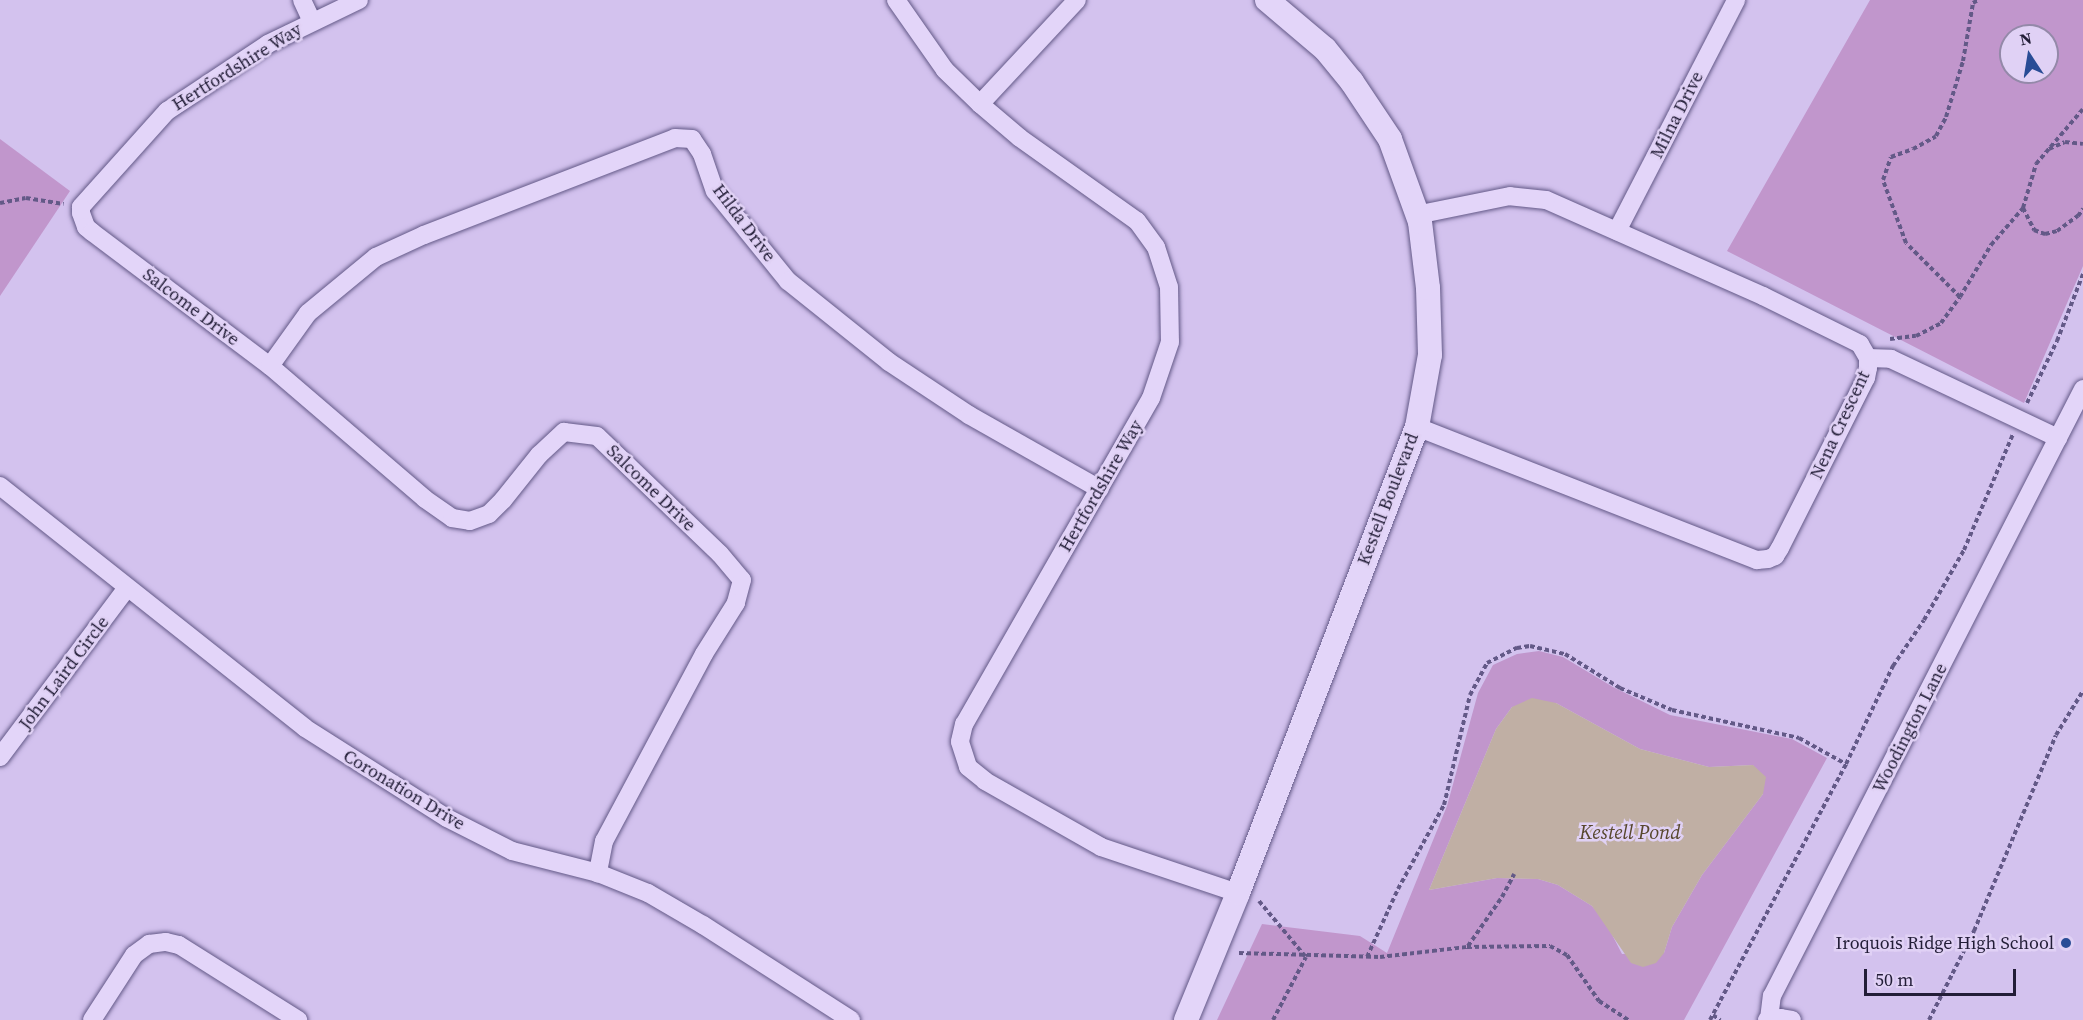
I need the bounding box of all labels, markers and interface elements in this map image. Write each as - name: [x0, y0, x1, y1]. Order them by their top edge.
- street label: Hertfordshire Way: [168, 18, 306, 116]
- north arrow: [1999, 24, 2059, 84]
- text: N: [2018, 26, 2034, 50]
- street label: Milna Drive: [1646, 68, 1708, 162]
- street label: Hilda Drive: [708, 180, 780, 266]
- street label: Salcome Drive: [138, 264, 244, 350]
- street label: Nena Crescent: [1806, 367, 1874, 483]
- street label: Hertfordshire Way: [1054, 416, 1148, 556]
- street label: Kestell Boulevard: [1353, 430, 1423, 568]
- street label: Salcome Drive: [602, 440, 700, 536]
- street label: John Laird Circle: [14, 612, 114, 734]
- street label: Woodington Lane: [1868, 660, 1952, 796]
- street label: Coronation Drive: [339, 745, 469, 835]
- water label: Kestell Pond: [1579, 820, 1681, 844]
- place label: Iroquois Ridge High School: [1836, 932, 2054, 954]
- marker: Iroquois Ridge High School: [2059, 936, 2073, 950]
- scale bar: [1867, 957, 2018, 995]
- text: 50 m: [1875, 967, 1913, 992]

